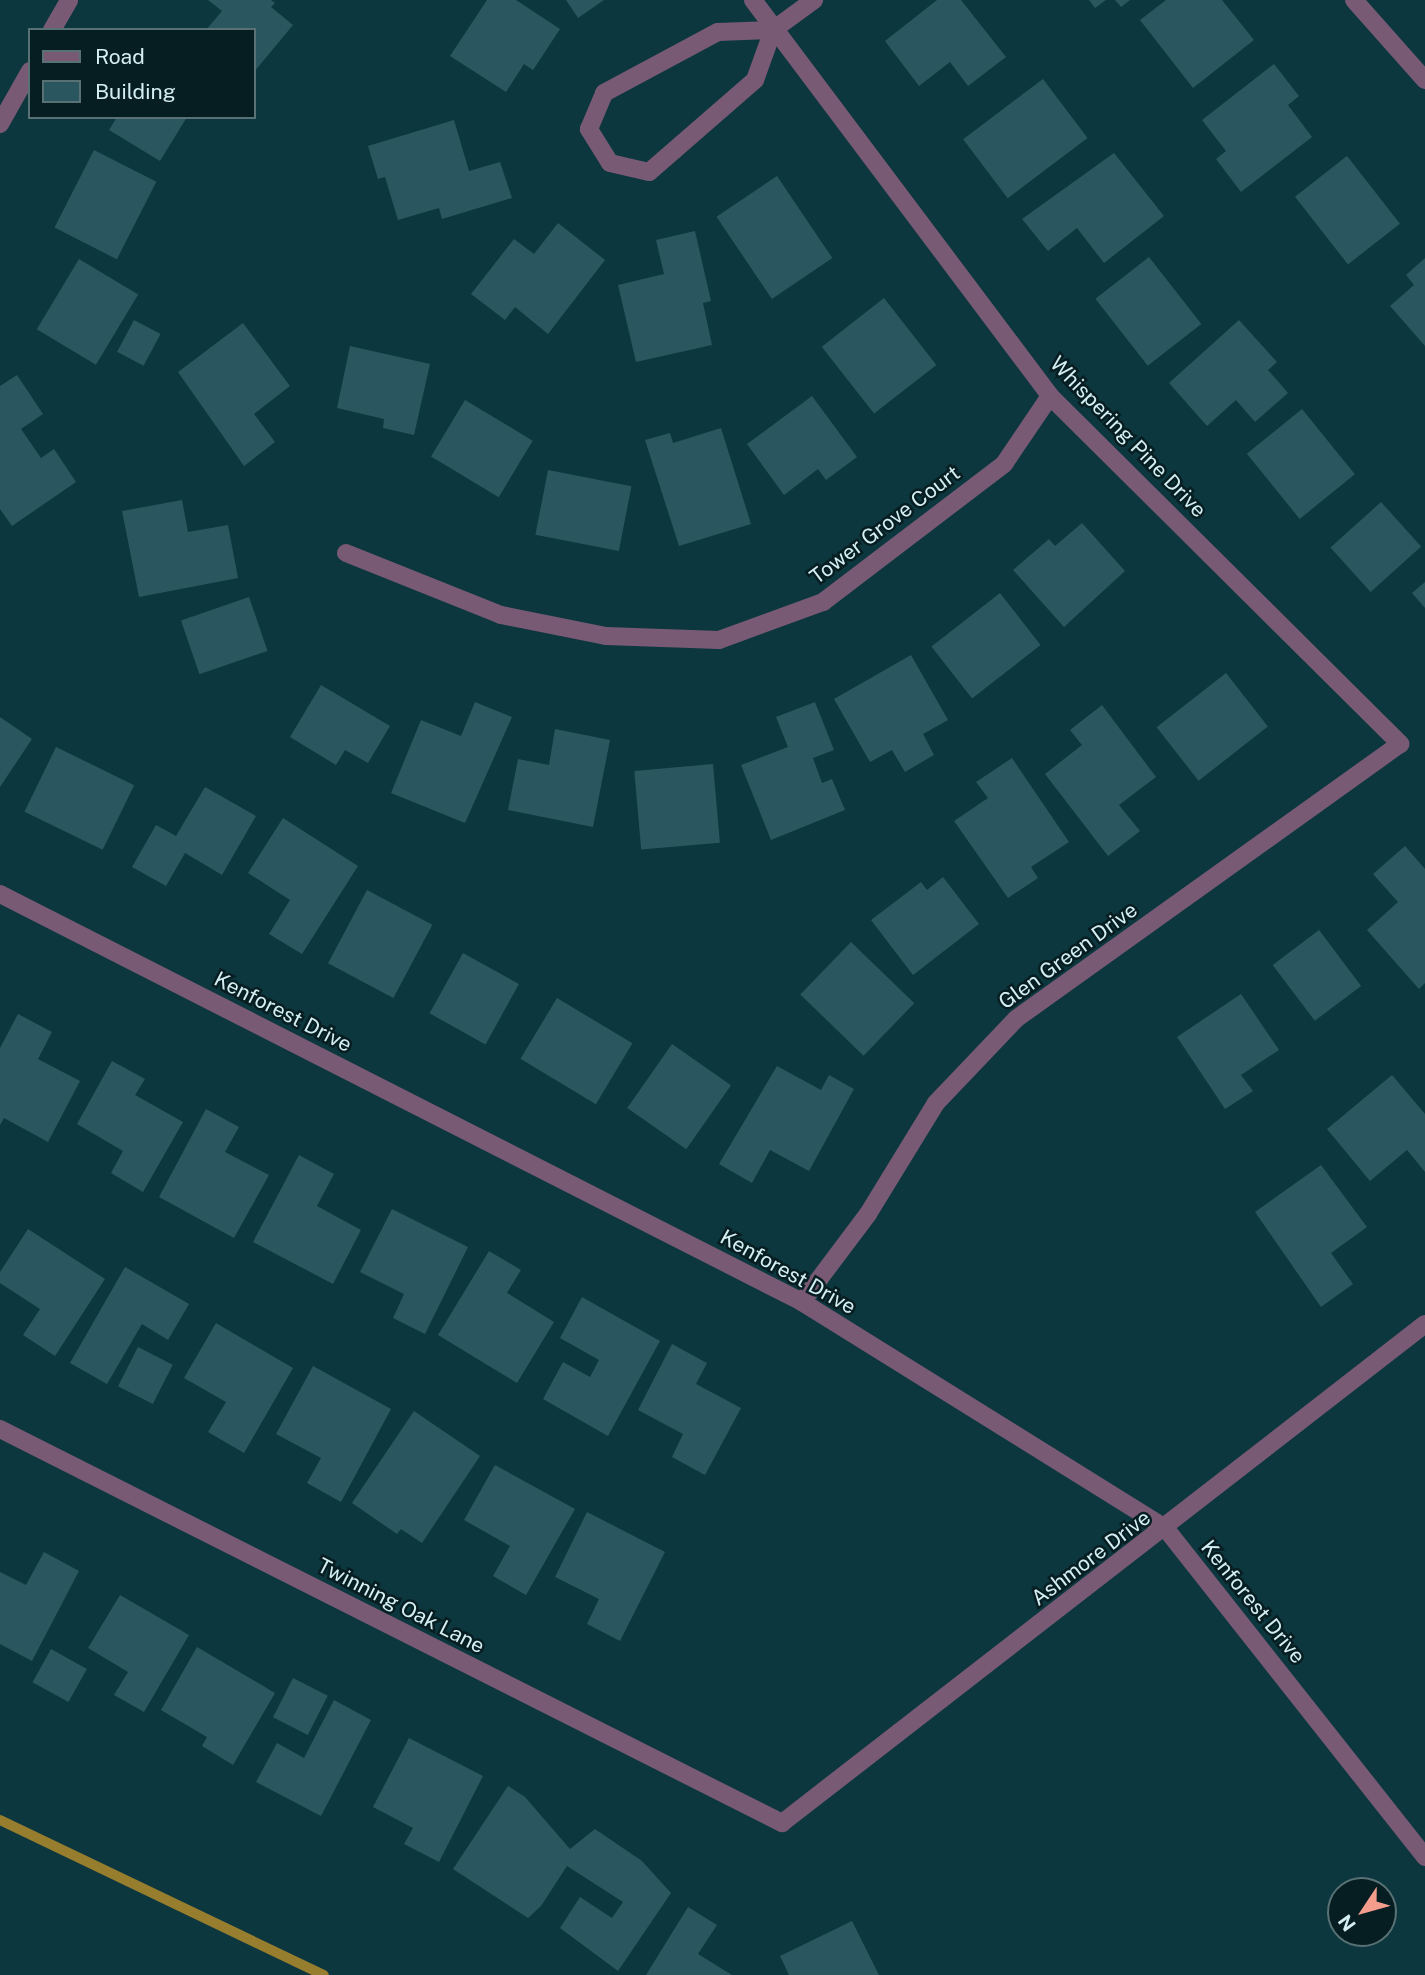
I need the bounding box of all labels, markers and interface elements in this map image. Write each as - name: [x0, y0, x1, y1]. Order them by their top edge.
- legend: [28, 28, 256, 119]
- text: Road: [95, 44, 145, 69]
- text: Building: [95, 79, 176, 104]
- street label: Whispering Pine Drive: [1045, 351, 1211, 523]
- street label: Tower Grove Court: [805, 460, 965, 590]
- street label: Glen Green Drive: [994, 897, 1142, 1015]
- street label: Kenforest Drive: [210, 966, 356, 1058]
- street label: Kenforest Drive: [716, 1224, 860, 1320]
- street label: Ashmore Drive: [1026, 1505, 1156, 1611]
- street label: Kenforest Drive: [1196, 1535, 1310, 1669]
- street label: Twinning Oak Lane: [313, 1553, 489, 1659]
- north arrow: [1327, 1877, 1397, 1947]
- text: N: [1333, 1911, 1360, 1936]

